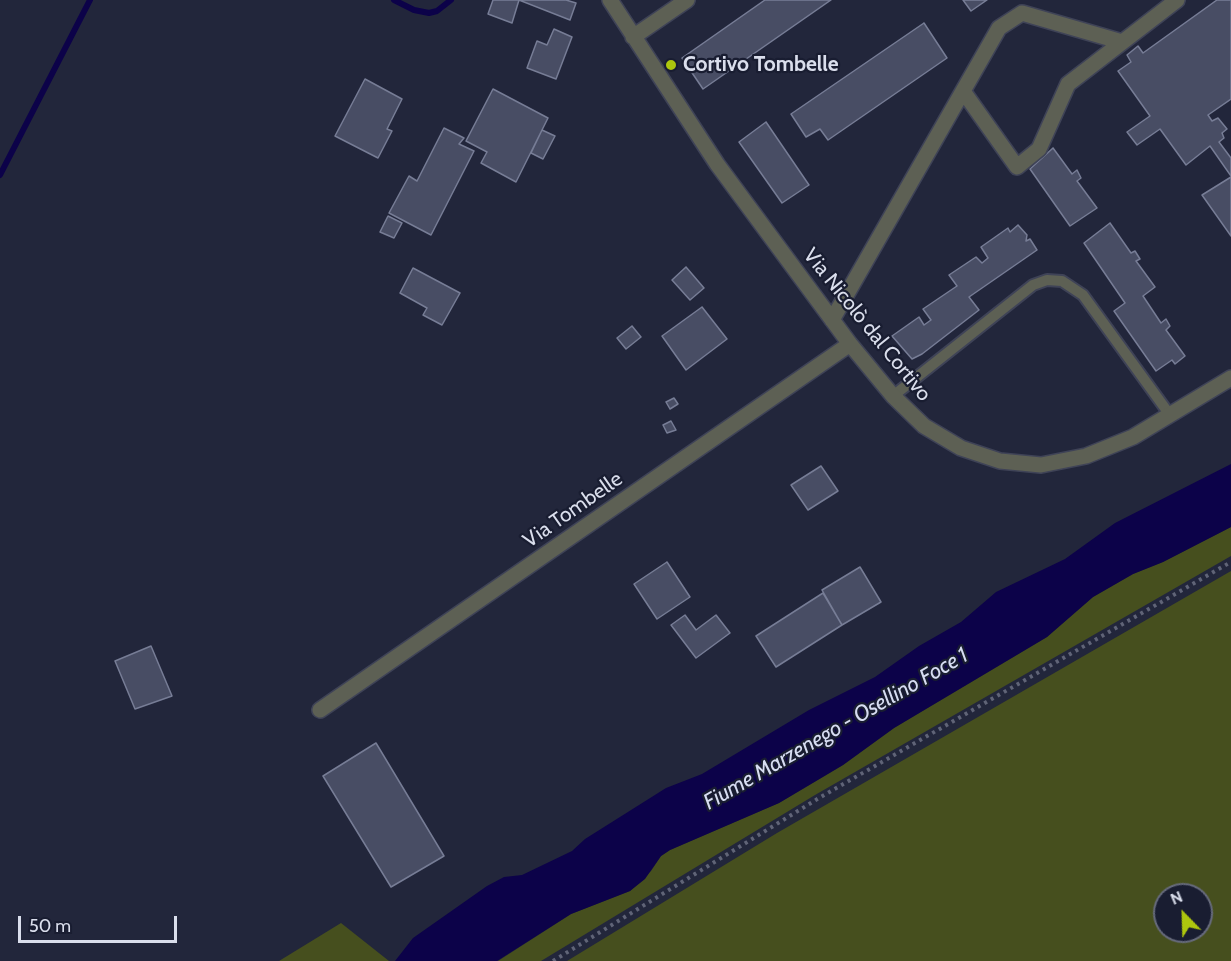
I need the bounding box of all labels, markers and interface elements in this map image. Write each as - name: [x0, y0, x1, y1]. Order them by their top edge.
- place label: Cortivo Tombelle: [683, 52, 839, 78]
- marker: Cortivo Tombelle: [664, 58, 678, 72]
- street label: Via Nicolò dal Cortivo: [798, 243, 936, 407]
- street label: Via Tombelle: [518, 467, 628, 553]
- water label: Fiume Marzenego - Osellino Foce 1: [699, 642, 973, 816]
- north arrow: [1153, 883, 1213, 943]
- text: N: [1168, 887, 1185, 909]
- scale bar: [21, 904, 180, 942]
- text: 50 m: [29, 915, 71, 937]

